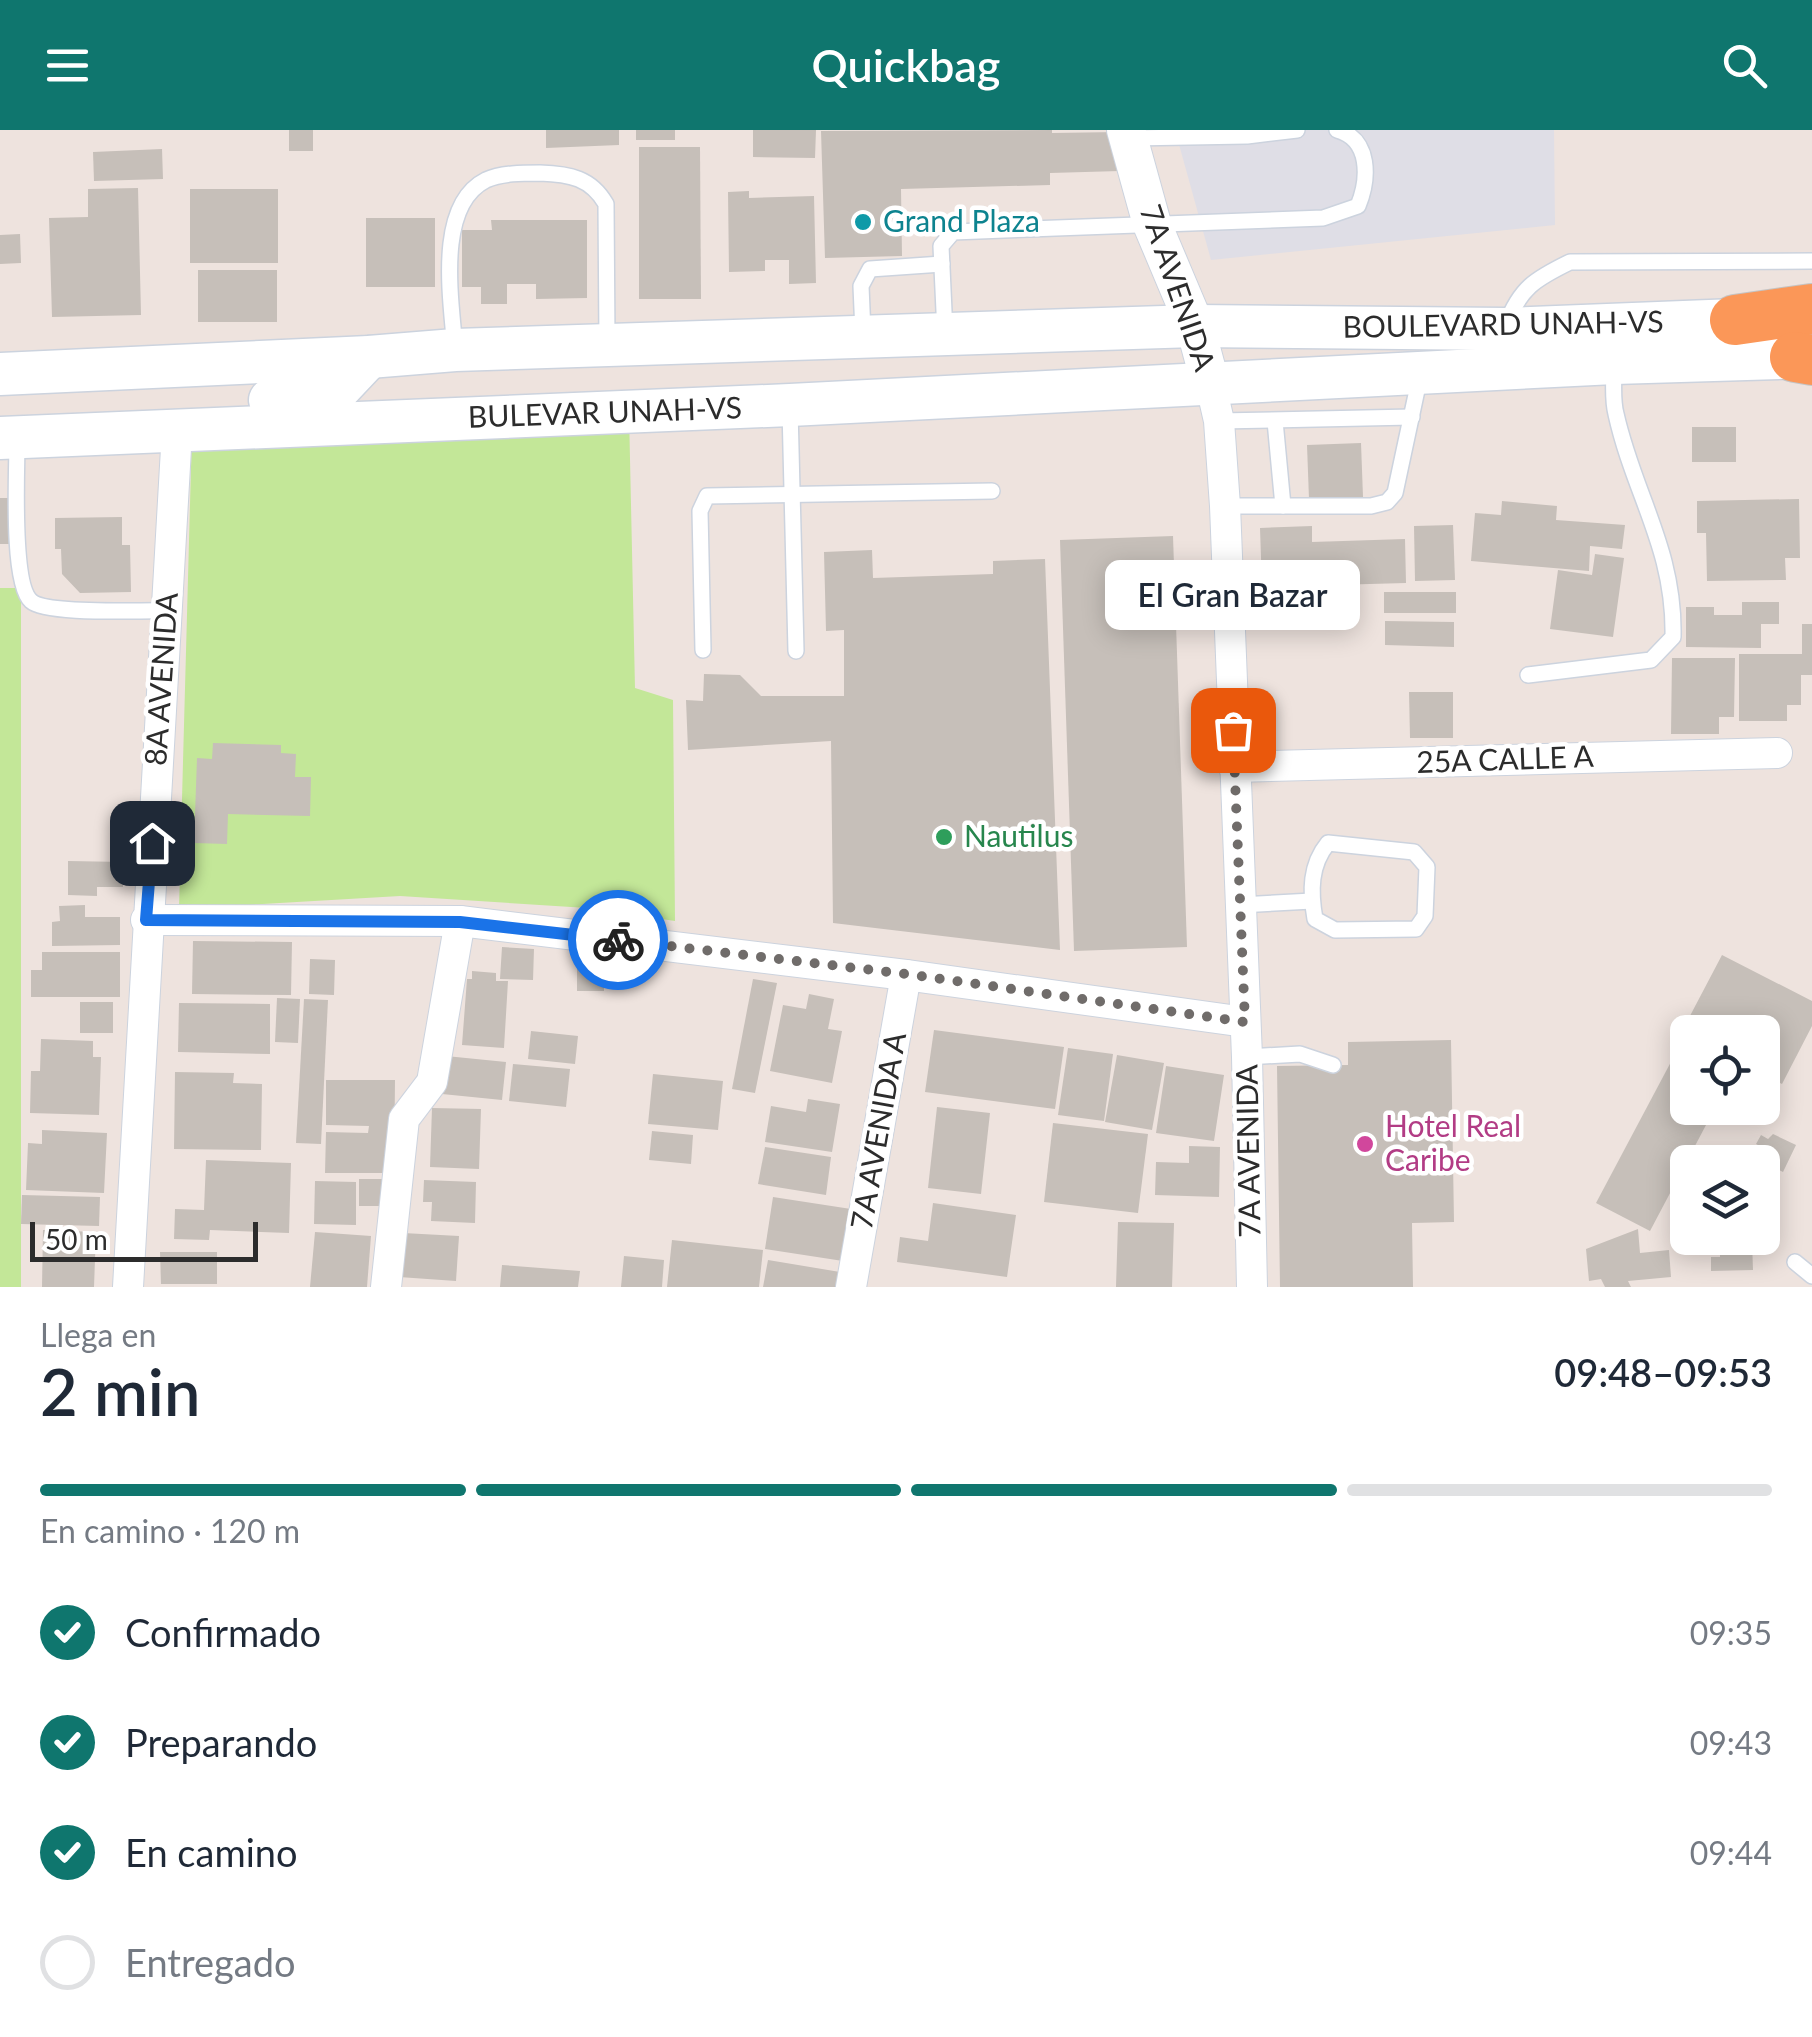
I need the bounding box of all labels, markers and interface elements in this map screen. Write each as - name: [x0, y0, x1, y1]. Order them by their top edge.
- icon: menu: [40, 38, 95, 93]
- text: Quickbag: [812, 38, 1000, 92]
- icon: search: [1717, 38, 1772, 93]
- street label: 7A AVENIDA: [1134, 199, 1224, 376]
- place label: Grand Plaza: [883, 202, 1040, 238]
- marker: Grand Plaza: [852, 211, 874, 233]
- street label: BOULEVARD UNAH-VS: [1342, 302, 1664, 344]
- street label: BULEVAR UNAH-VS: [467, 388, 743, 434]
- callout: El Gran Bazar: [1106, 560, 1360, 630]
- text: El Gran Bazar: [1138, 575, 1327, 614]
- street label: 8A AVENIDA: [136, 590, 184, 767]
- pin: [1191, 688, 1276, 773]
- icon: bag: [1206, 703, 1261, 758]
- street label: 25A CALLE A: [1416, 737, 1595, 779]
- pin: [110, 801, 195, 886]
- icon: home: [125, 816, 180, 871]
- place label: Nautilus: [964, 817, 1073, 853]
- marker: Nautilus: [933, 826, 955, 848]
- courier: [568, 890, 668, 990]
- icon: bike: [591, 913, 646, 968]
- map controls: [1670, 1015, 1780, 1255]
- button: locate: [1670, 1015, 1780, 1125]
- street label: 7A AVENIDA A: [842, 1029, 912, 1232]
- street label: 7A AVENIDA: [1227, 1063, 1267, 1238]
- place label: Hotel Real Caribe: [1385, 1107, 1521, 1177]
- marker: Hotel Real Caribe: [1354, 1133, 1376, 1155]
- button: layers: [1670, 1145, 1780, 1255]
- scale bar: [30, 1217, 258, 1262]
- text: 50 m: [45, 1222, 108, 1256]
- text: Llega en: [40, 1315, 156, 1354]
- text: 09:48–09:53: [1554, 1349, 1772, 1395]
- text: 2 min: [40, 1352, 200, 1430]
- text: En camino · 120 m: [40, 1511, 300, 1550]
- icon: check: [40, 1605, 95, 1660]
- text: Confirmado: [125, 1609, 321, 1655]
- text: 09:35: [1690, 1613, 1772, 1652]
- icon: check: [40, 1715, 95, 1770]
- text: Preparando: [125, 1719, 317, 1765]
- text: 09:43: [1690, 1723, 1772, 1762]
- icon: check: [40, 1825, 95, 1880]
- text: En camino: [125, 1829, 298, 1875]
- text: 09:44: [1690, 1833, 1772, 1872]
- text: Entregado: [125, 1939, 296, 1985]

